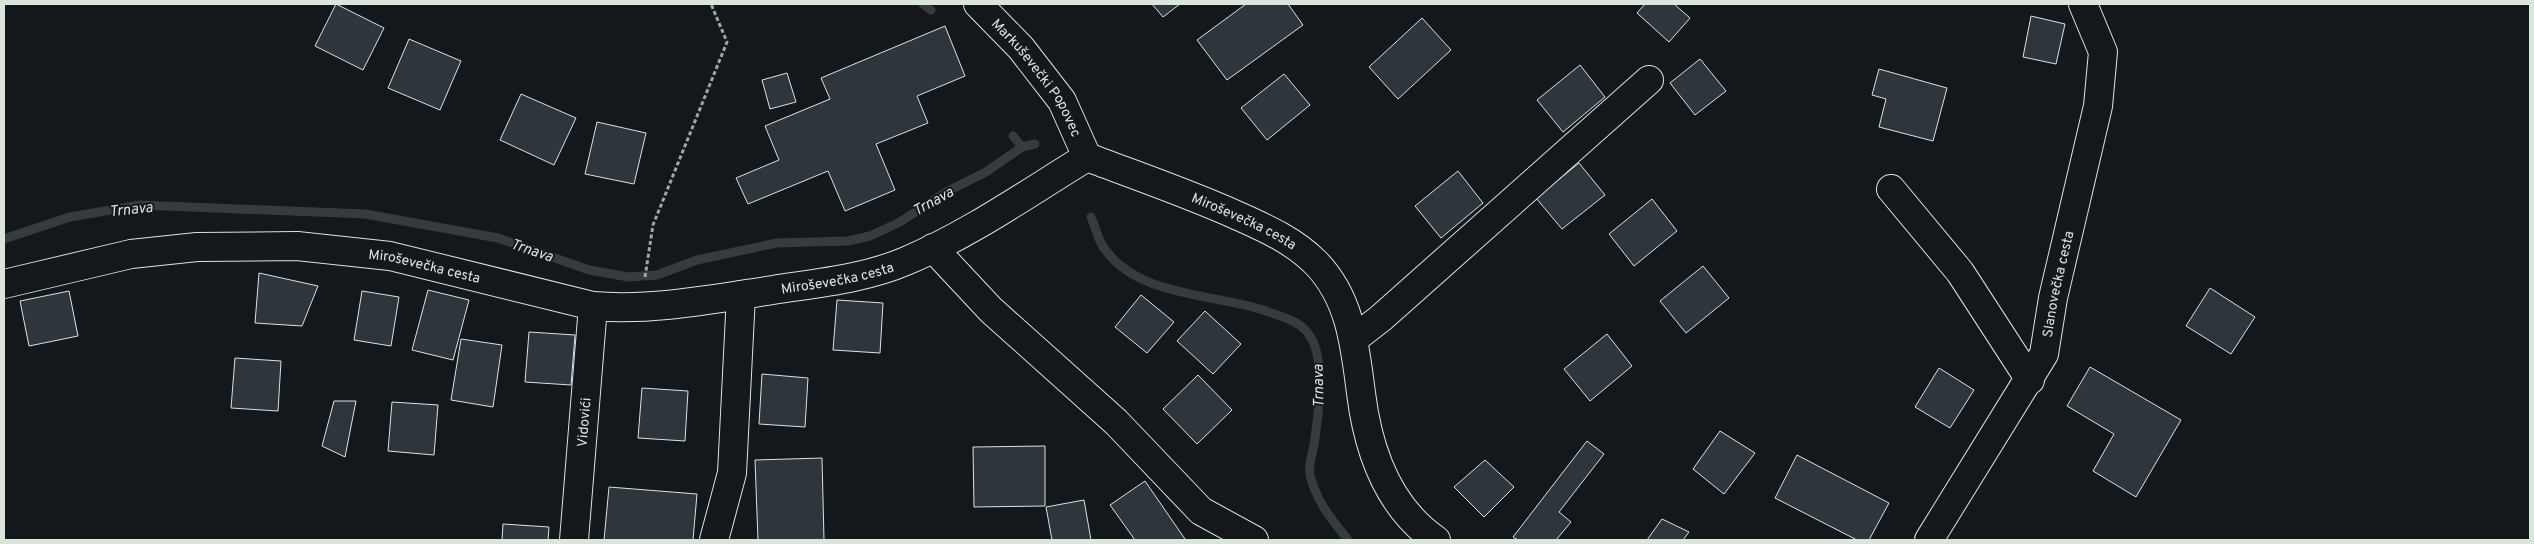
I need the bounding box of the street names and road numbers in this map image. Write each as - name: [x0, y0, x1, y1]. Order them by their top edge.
- street label: Markuševečki Popovec: [987, 16, 1084, 140]
- street label: Miroševečka cesta: [1189, 190, 1299, 254]
- street label: Slanovečka cesta: [2040, 229, 2078, 339]
- street label: Miroševečka cesta: [367, 247, 482, 288]
- street label: Miroševečka cesta: [780, 259, 896, 299]
- street label: Vidovići: [575, 397, 596, 448]

